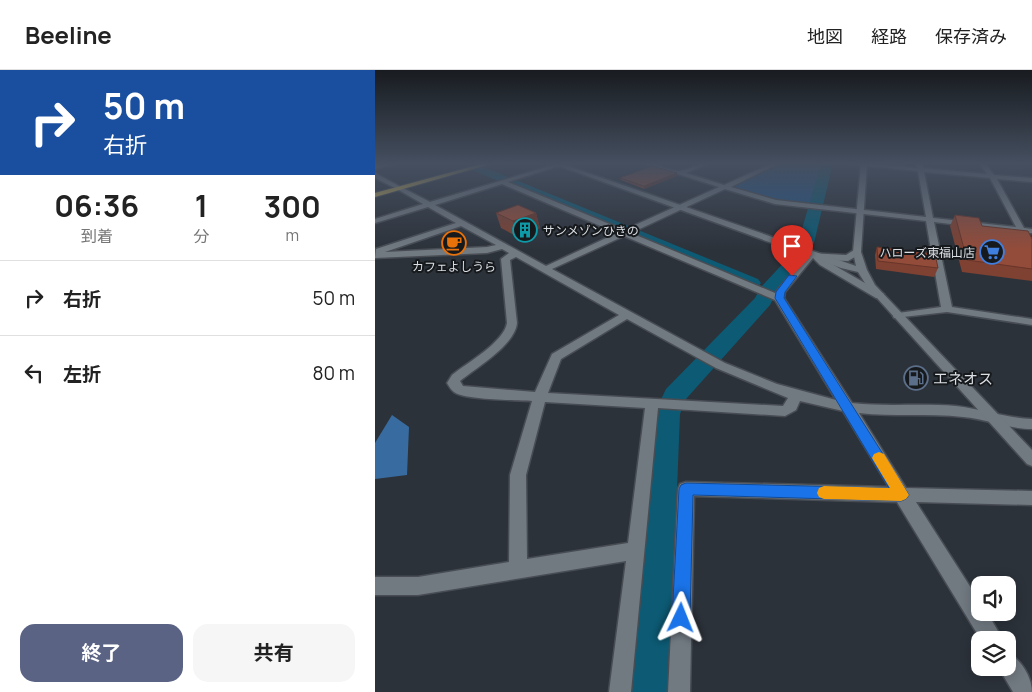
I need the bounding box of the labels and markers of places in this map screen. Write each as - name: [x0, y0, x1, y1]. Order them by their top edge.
- building icon: サンメゾンひきの: [512, 217, 538, 243]
- place label: サンメゾンひきの: [543, 222, 639, 239]
- pin: [771, 225, 813, 276]
- cafe icon: カフェよしうら: [441, 230, 467, 256]
- supermarket icon: ハローズ東福山店: [979, 239, 1005, 265]
- place label: ハローズ東福山店: [880, 244, 975, 261]
- place label: カフェよしうら: [412, 258, 496, 275]
- fuel station icon: エネオス: [903, 365, 929, 391]
- place label: エネオス: [933, 368, 993, 389]

